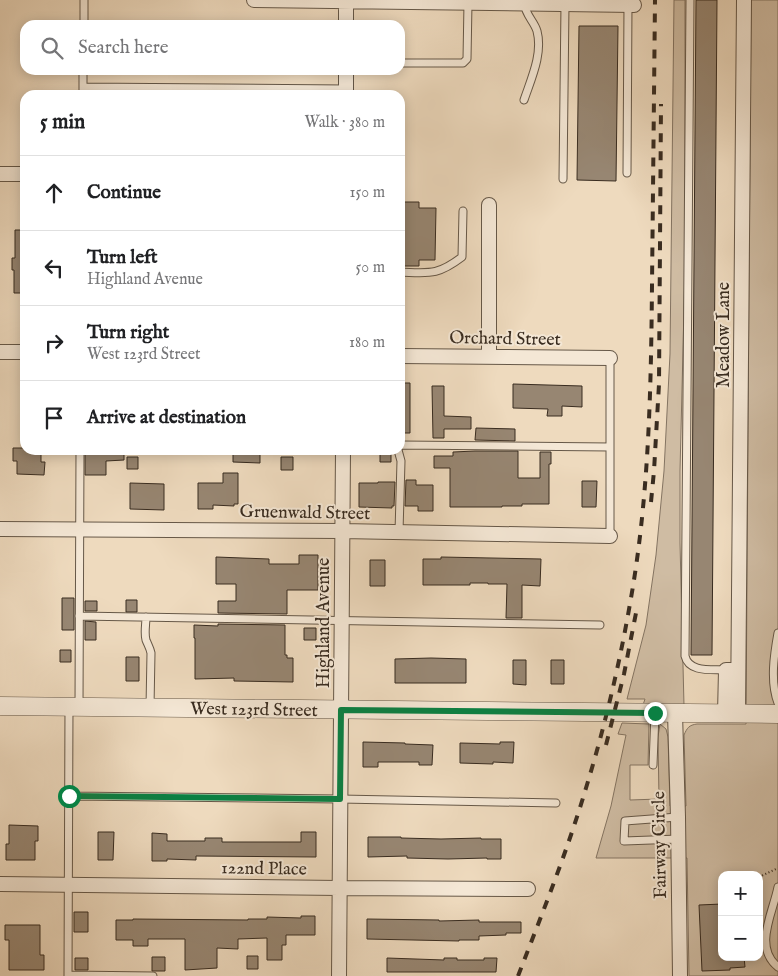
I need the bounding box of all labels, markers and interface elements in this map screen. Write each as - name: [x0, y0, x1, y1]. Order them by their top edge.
- search box: [20, 20, 405, 75]
- icon: search: [38, 34, 66, 62]
- text: Search here: [78, 36, 169, 60]
- text: 5 min: [40, 109, 85, 136]
- text: Walk · 380 m: [304, 113, 385, 133]
- icon: ahead: [40, 179, 68, 207]
- text: Continue: [87, 181, 161, 205]
- text: 150 m: [350, 183, 385, 203]
- text: Turn left: [87, 246, 158, 270]
- icon: left: [40, 254, 68, 282]
- text: 50 m: [356, 258, 385, 278]
- text: Highland Avenue: [87, 270, 203, 290]
- street label: Meadow Lane: [713, 282, 736, 388]
- text: Turn right: [87, 321, 169, 345]
- street label: Orchard Street: [449, 327, 561, 352]
- icon: right: [40, 329, 68, 357]
- text: 180 m: [349, 333, 385, 353]
- text: West 123rd Street: [87, 345, 201, 365]
- icon: arrive: [40, 404, 68, 432]
- text: Arrive at destination: [87, 406, 246, 430]
- street label: Gruenwald Street: [239, 501, 370, 526]
- street label: Highland Avenue: [313, 558, 336, 688]
- street label: West 123rd Street: [190, 698, 318, 723]
- route end: [644, 702, 667, 725]
- route start: [58, 785, 81, 808]
- street label: Fairway Circle: [648, 791, 673, 899]
- street label: 122nd Place: [221, 857, 307, 882]
- map controls: [718, 871, 763, 961]
- button: +: [718, 871, 763, 916]
- button: −: [718, 916, 763, 961]

